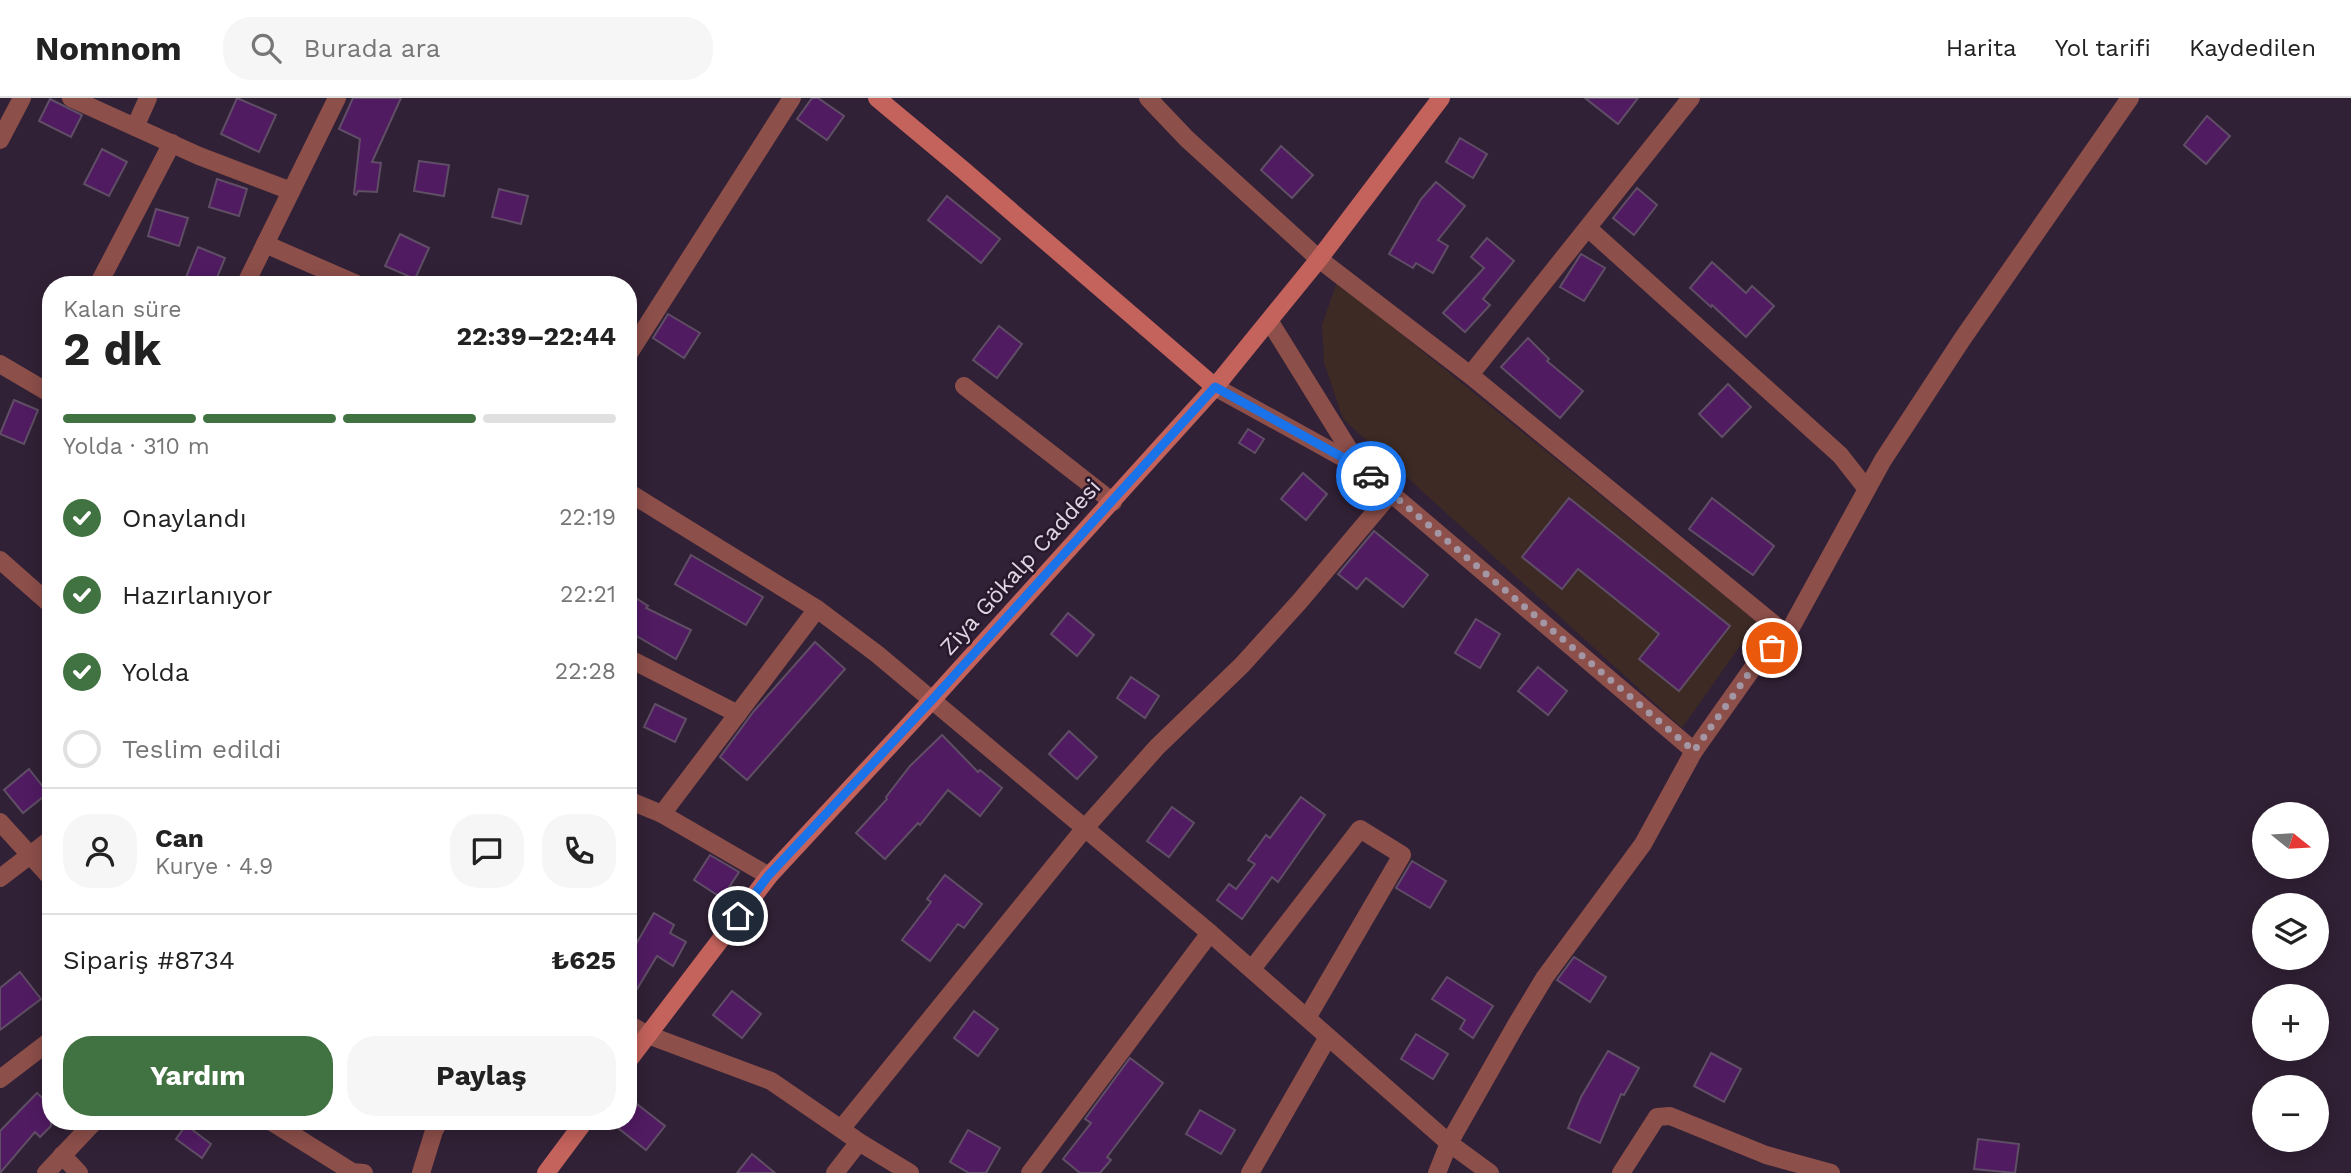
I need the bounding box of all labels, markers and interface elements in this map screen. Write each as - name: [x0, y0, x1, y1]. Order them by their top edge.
- search box: [223, 17, 713, 80]
- text: Nomnom: [35, 29, 181, 68]
- icon: search: [247, 29, 285, 67]
- text: Burada ara: [303, 33, 440, 63]
- text: Harita: [1946, 34, 2017, 62]
- text: Yol tarifi: [2055, 34, 2151, 62]
- text: Kaydedilen: [2189, 34, 2316, 62]
- text: Kalan süre: [63, 296, 182, 323]
- text: 22:39–22:44: [456, 321, 616, 351]
- text: 2 dk: [63, 322, 161, 376]
- text: Yolda · 310 m: [63, 433, 210, 460]
- courier: [1336, 441, 1406, 511]
- icon: car: [1352, 457, 1390, 495]
- street label: Ziya Gökalp Caddesi: [934, 474, 1106, 661]
- icon: check: [63, 499, 101, 537]
- text: Onaylandı: [122, 503, 247, 533]
- text: 22:19: [559, 504, 616, 531]
- icon: check: [63, 576, 101, 614]
- text: Hazırlanıyor: [122, 580, 272, 610]
- text: 22:21: [560, 581, 616, 608]
- pin: [1742, 618, 1802, 678]
- icon: bag: [1753, 629, 1791, 667]
- icon: check: [63, 653, 101, 691]
- text: Yolda: [122, 657, 190, 687]
- text: 22:28: [555, 658, 616, 685]
- text: Teslim edildi: [122, 734, 281, 764]
- north arrow: [2252, 802, 2329, 878]
- map controls: [2252, 802, 2329, 1152]
- button: person: [63, 814, 137, 888]
- button: chat: [450, 814, 524, 888]
- button: phone: [542, 814, 616, 888]
- text: Can: [155, 823, 204, 853]
- text: Kurye · 4.9: [155, 853, 273, 880]
- pin: [708, 886, 768, 946]
- button: layers: [2252, 893, 2329, 970]
- icon: home: [719, 897, 757, 935]
- text: Sipariş #8734: [63, 945, 235, 975]
- text: ₺625: [551, 945, 616, 975]
- button: +: [2252, 984, 2329, 1061]
- button: Yardım: [63, 1036, 333, 1116]
- button: Paylaş: [347, 1036, 616, 1116]
- button: −: [2252, 1075, 2329, 1152]

